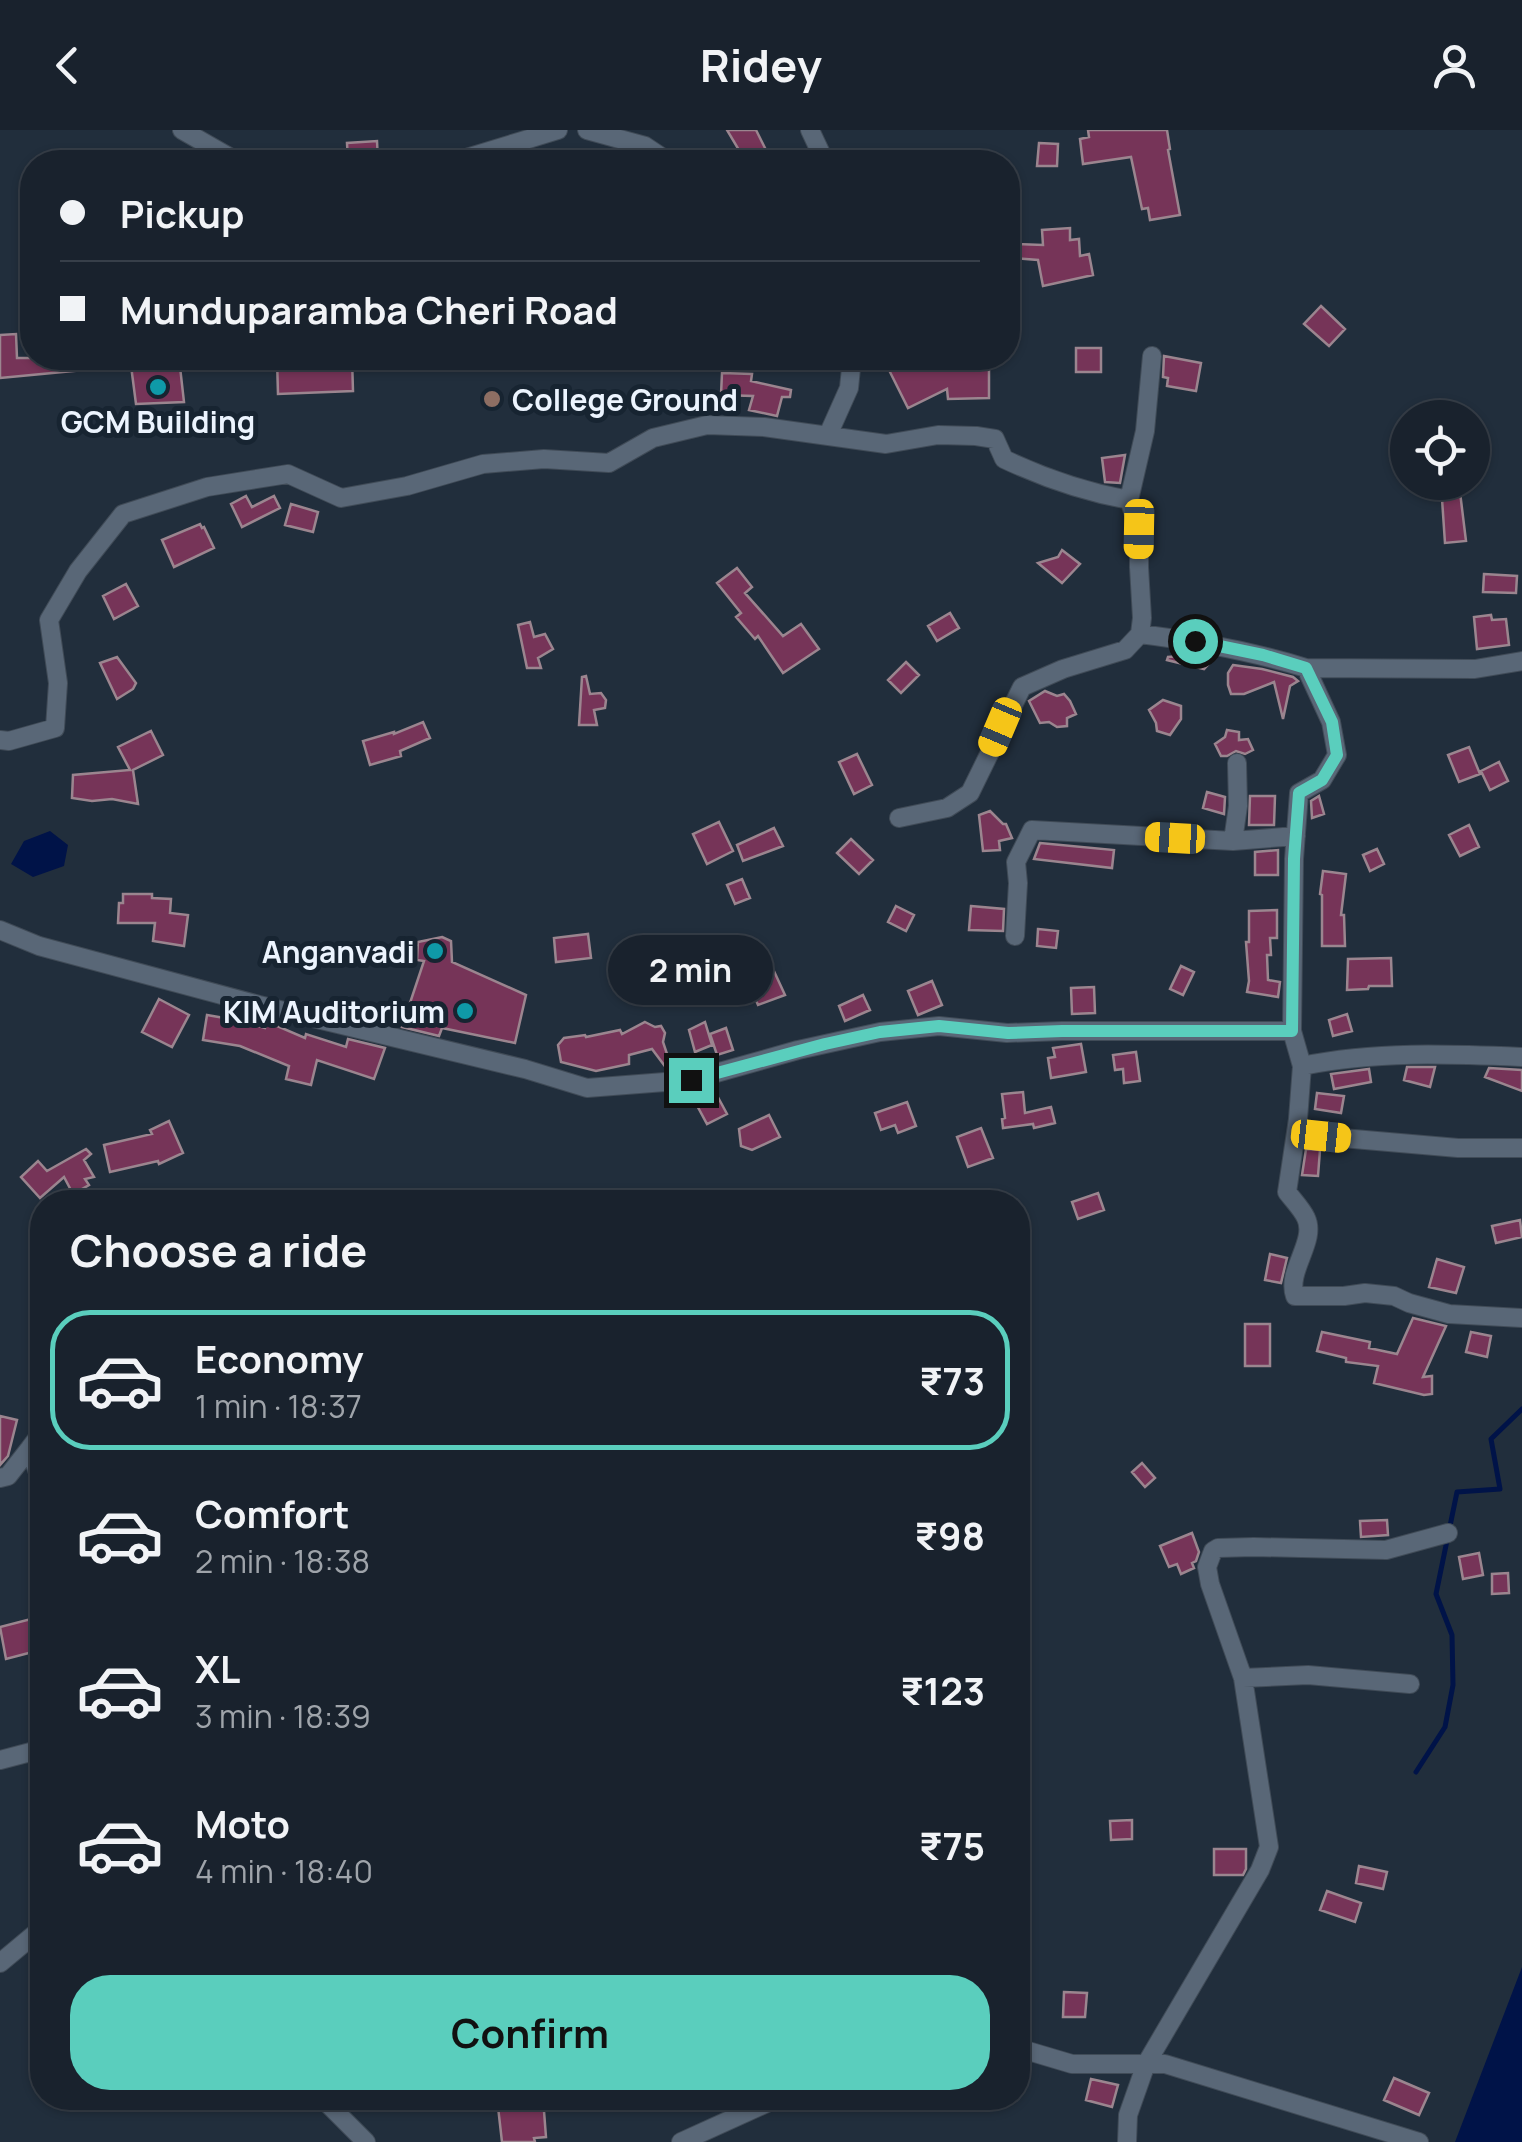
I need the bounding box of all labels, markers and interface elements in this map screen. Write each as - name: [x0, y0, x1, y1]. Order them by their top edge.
- text: Ridey: [700, 34, 822, 96]
- icon: back: [40, 38, 95, 93]
- icon: person: [1427, 38, 1482, 93]
- text: Pickup: [120, 187, 244, 239]
- text: Munduparamba Cheri Road: [120, 283, 618, 335]
- marker: GCM Building: [147, 376, 169, 398]
- place label: College Ground: [512, 379, 738, 420]
- marker: College Ground: [481, 388, 503, 410]
- map controls: [1390, 400, 1490, 500]
- button: locate: [1390, 400, 1490, 500]
- place label: GCM Building: [61, 401, 255, 442]
- car: [1123, 499, 1155, 559]
- route start: [1173, 619, 1218, 664]
- car: [974, 694, 1026, 760]
- car: [1144, 821, 1206, 855]
- place label: Anganvadi: [262, 931, 415, 972]
- callout: 2 min: [608, 935, 774, 1005]
- marker: Anganvadi: [424, 940, 446, 962]
- text: 2 min: [649, 948, 732, 992]
- place label: KIM Auditorium: [223, 991, 445, 1032]
- marker: KIM Auditorium: [454, 1000, 476, 1022]
- route end: [669, 1058, 714, 1103]
- car: [1290, 1118, 1352, 1154]
- text: Choose a ride: [70, 1219, 367, 1281]
- text: Economy: [195, 1332, 364, 1384]
- icon: car: [75, 1335, 165, 1425]
- text: ₹73: [919, 1354, 985, 1406]
- text: 1 min · 18:37: [195, 1384, 362, 1428]
- text: Comfort: [195, 1487, 349, 1539]
- icon: car: [75, 1490, 165, 1580]
- text: ₹98: [915, 1509, 985, 1561]
- text: 2 min · 18:38: [195, 1539, 370, 1583]
- text: XL: [195, 1642, 240, 1694]
- icon: car: [75, 1645, 165, 1735]
- text: ₹123: [900, 1664, 985, 1716]
- text: 3 min · 18:39: [195, 1694, 371, 1738]
- text: Moto: [195, 1797, 290, 1849]
- icon: car: [75, 1800, 165, 1890]
- text: ₹75: [919, 1819, 985, 1871]
- text: 4 min · 18:40: [195, 1849, 373, 1893]
- button: Confirm: [70, 1975, 990, 2090]

